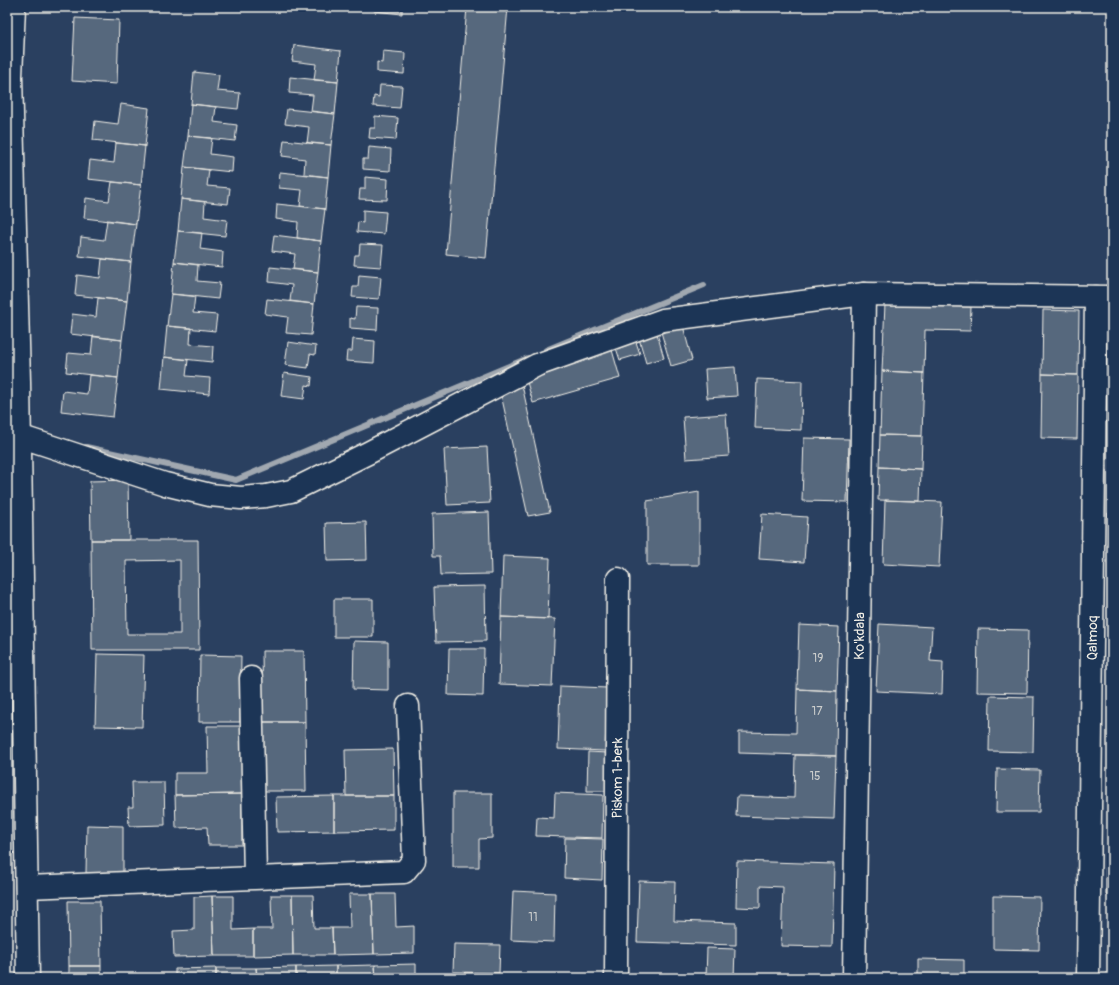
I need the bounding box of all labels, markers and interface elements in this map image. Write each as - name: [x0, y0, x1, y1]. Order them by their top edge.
- street label: Ko'kdala: [850, 612, 868, 660]
- street label: Qalmoq: [1083, 615, 1101, 661]
- house number: 19: [813, 651, 823, 666]
- house number: 17: [811, 704, 823, 719]
- street label: Piskom 1-berk: [608, 737, 626, 819]
- house number: 15: [809, 769, 821, 784]
- house number: 11: [528, 910, 538, 925]

